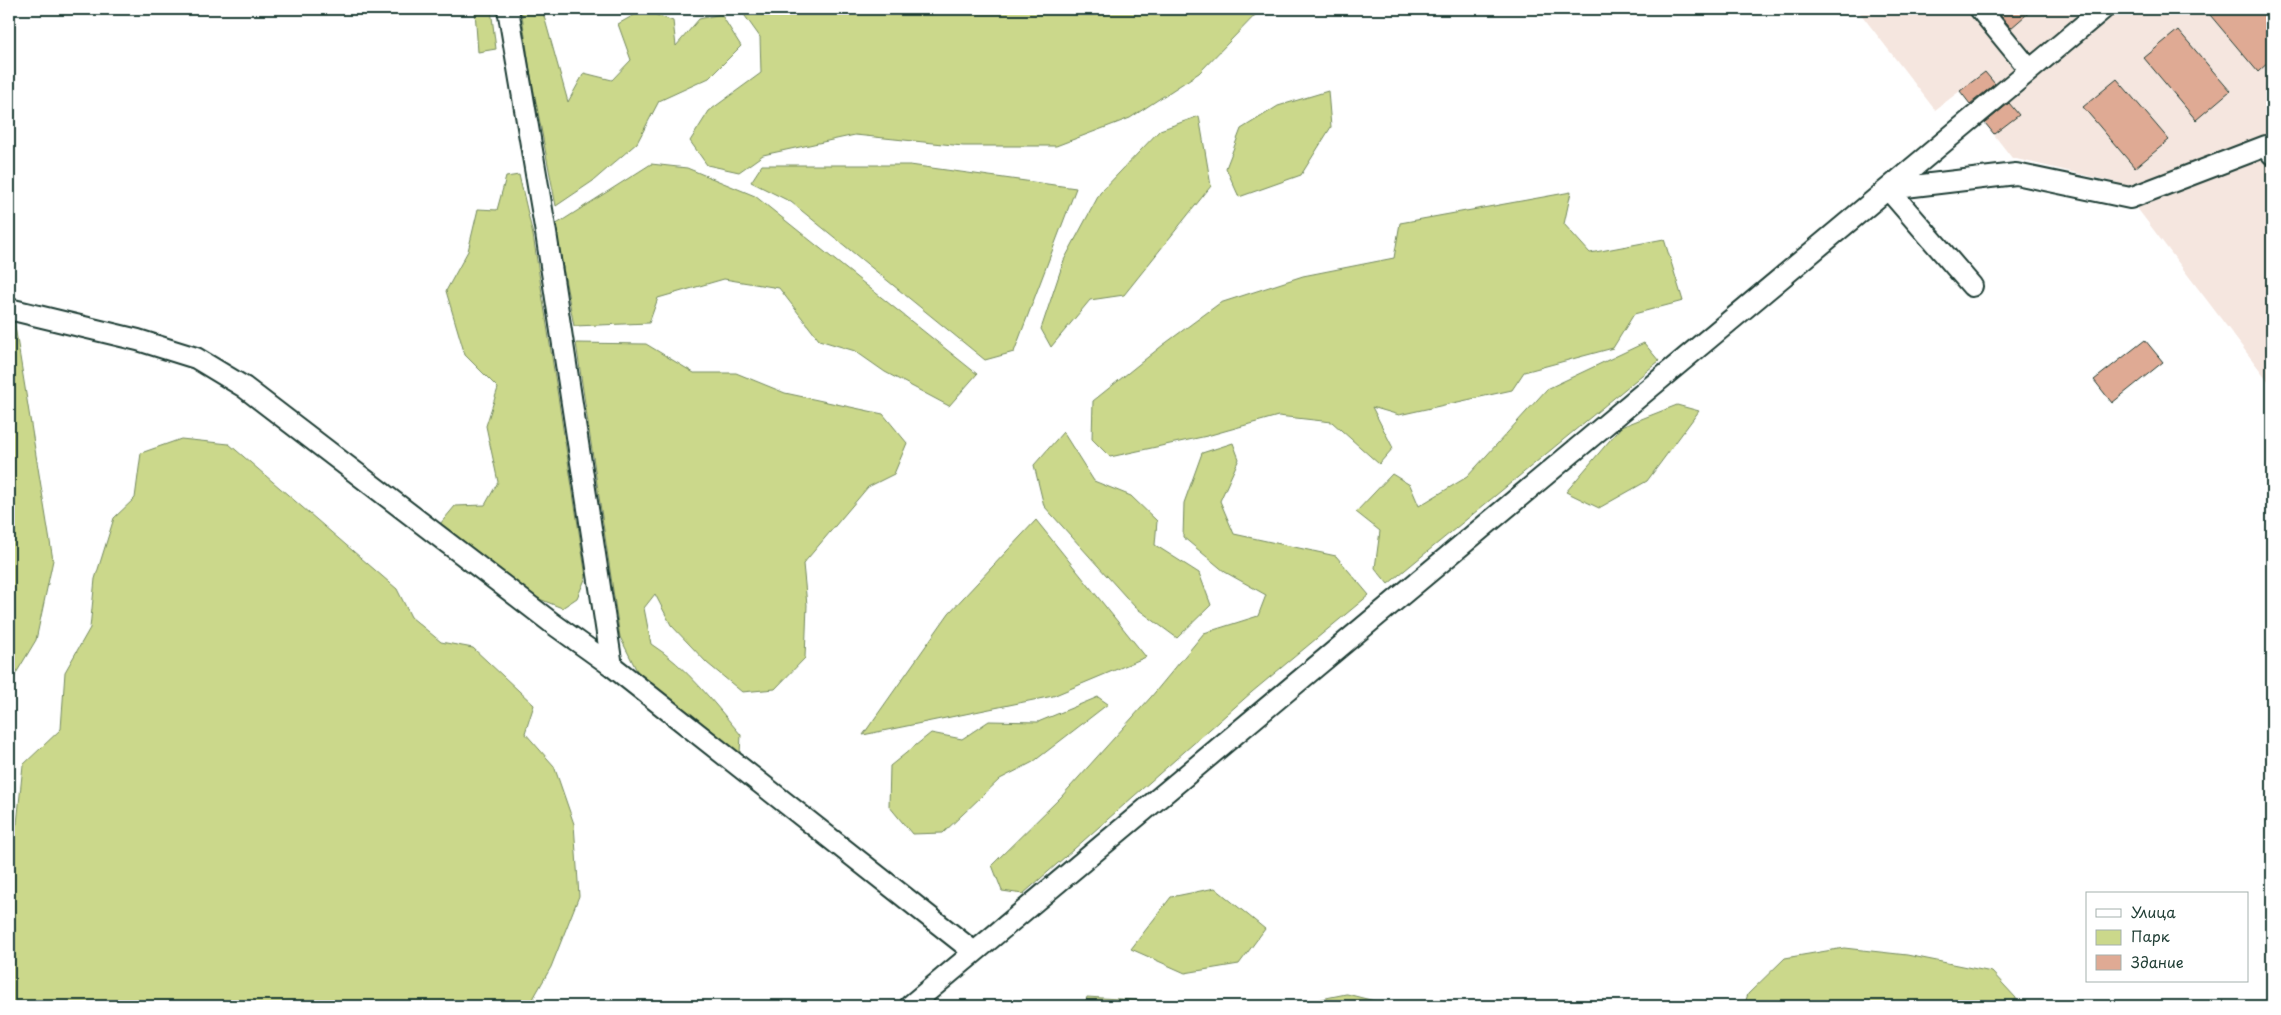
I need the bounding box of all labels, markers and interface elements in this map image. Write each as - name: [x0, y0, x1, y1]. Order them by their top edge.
- legend: [2086, 892, 2248, 982]
- text: Улица: [2131, 900, 2176, 923]
- text: Парк: [2131, 924, 2170, 947]
- text: Здание: [2131, 950, 2184, 973]

